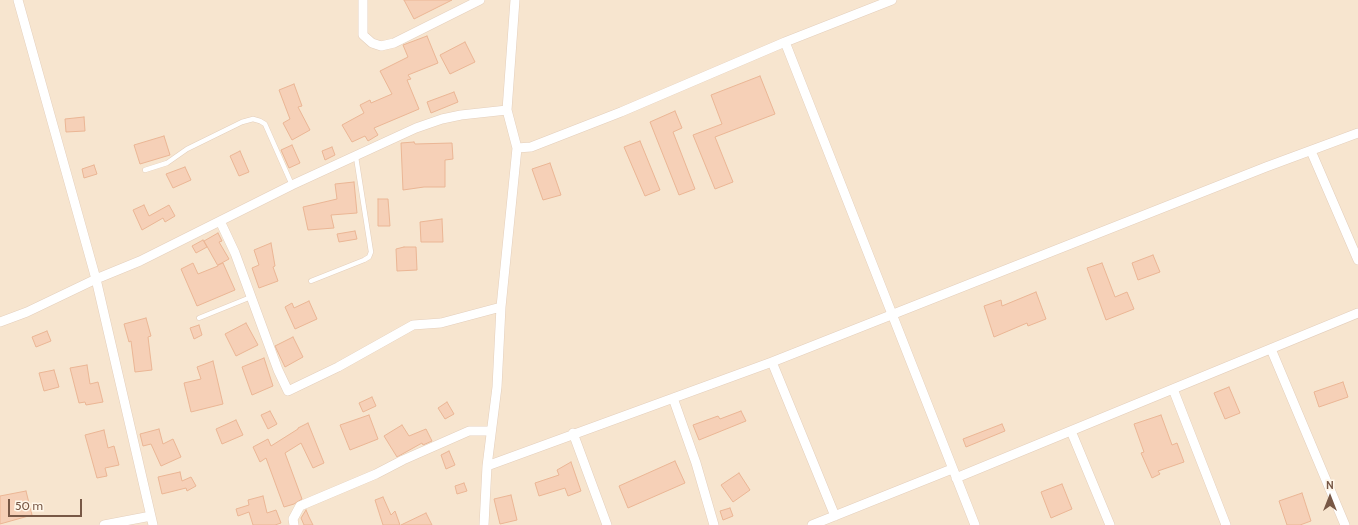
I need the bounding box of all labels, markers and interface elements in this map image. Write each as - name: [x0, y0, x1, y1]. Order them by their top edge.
- north arrow: [1310, 477, 1350, 517]
- text: N: [1326, 478, 1334, 492]
- scale bar: [10, 491, 84, 517]
- text: 50 m: [15, 498, 43, 513]

